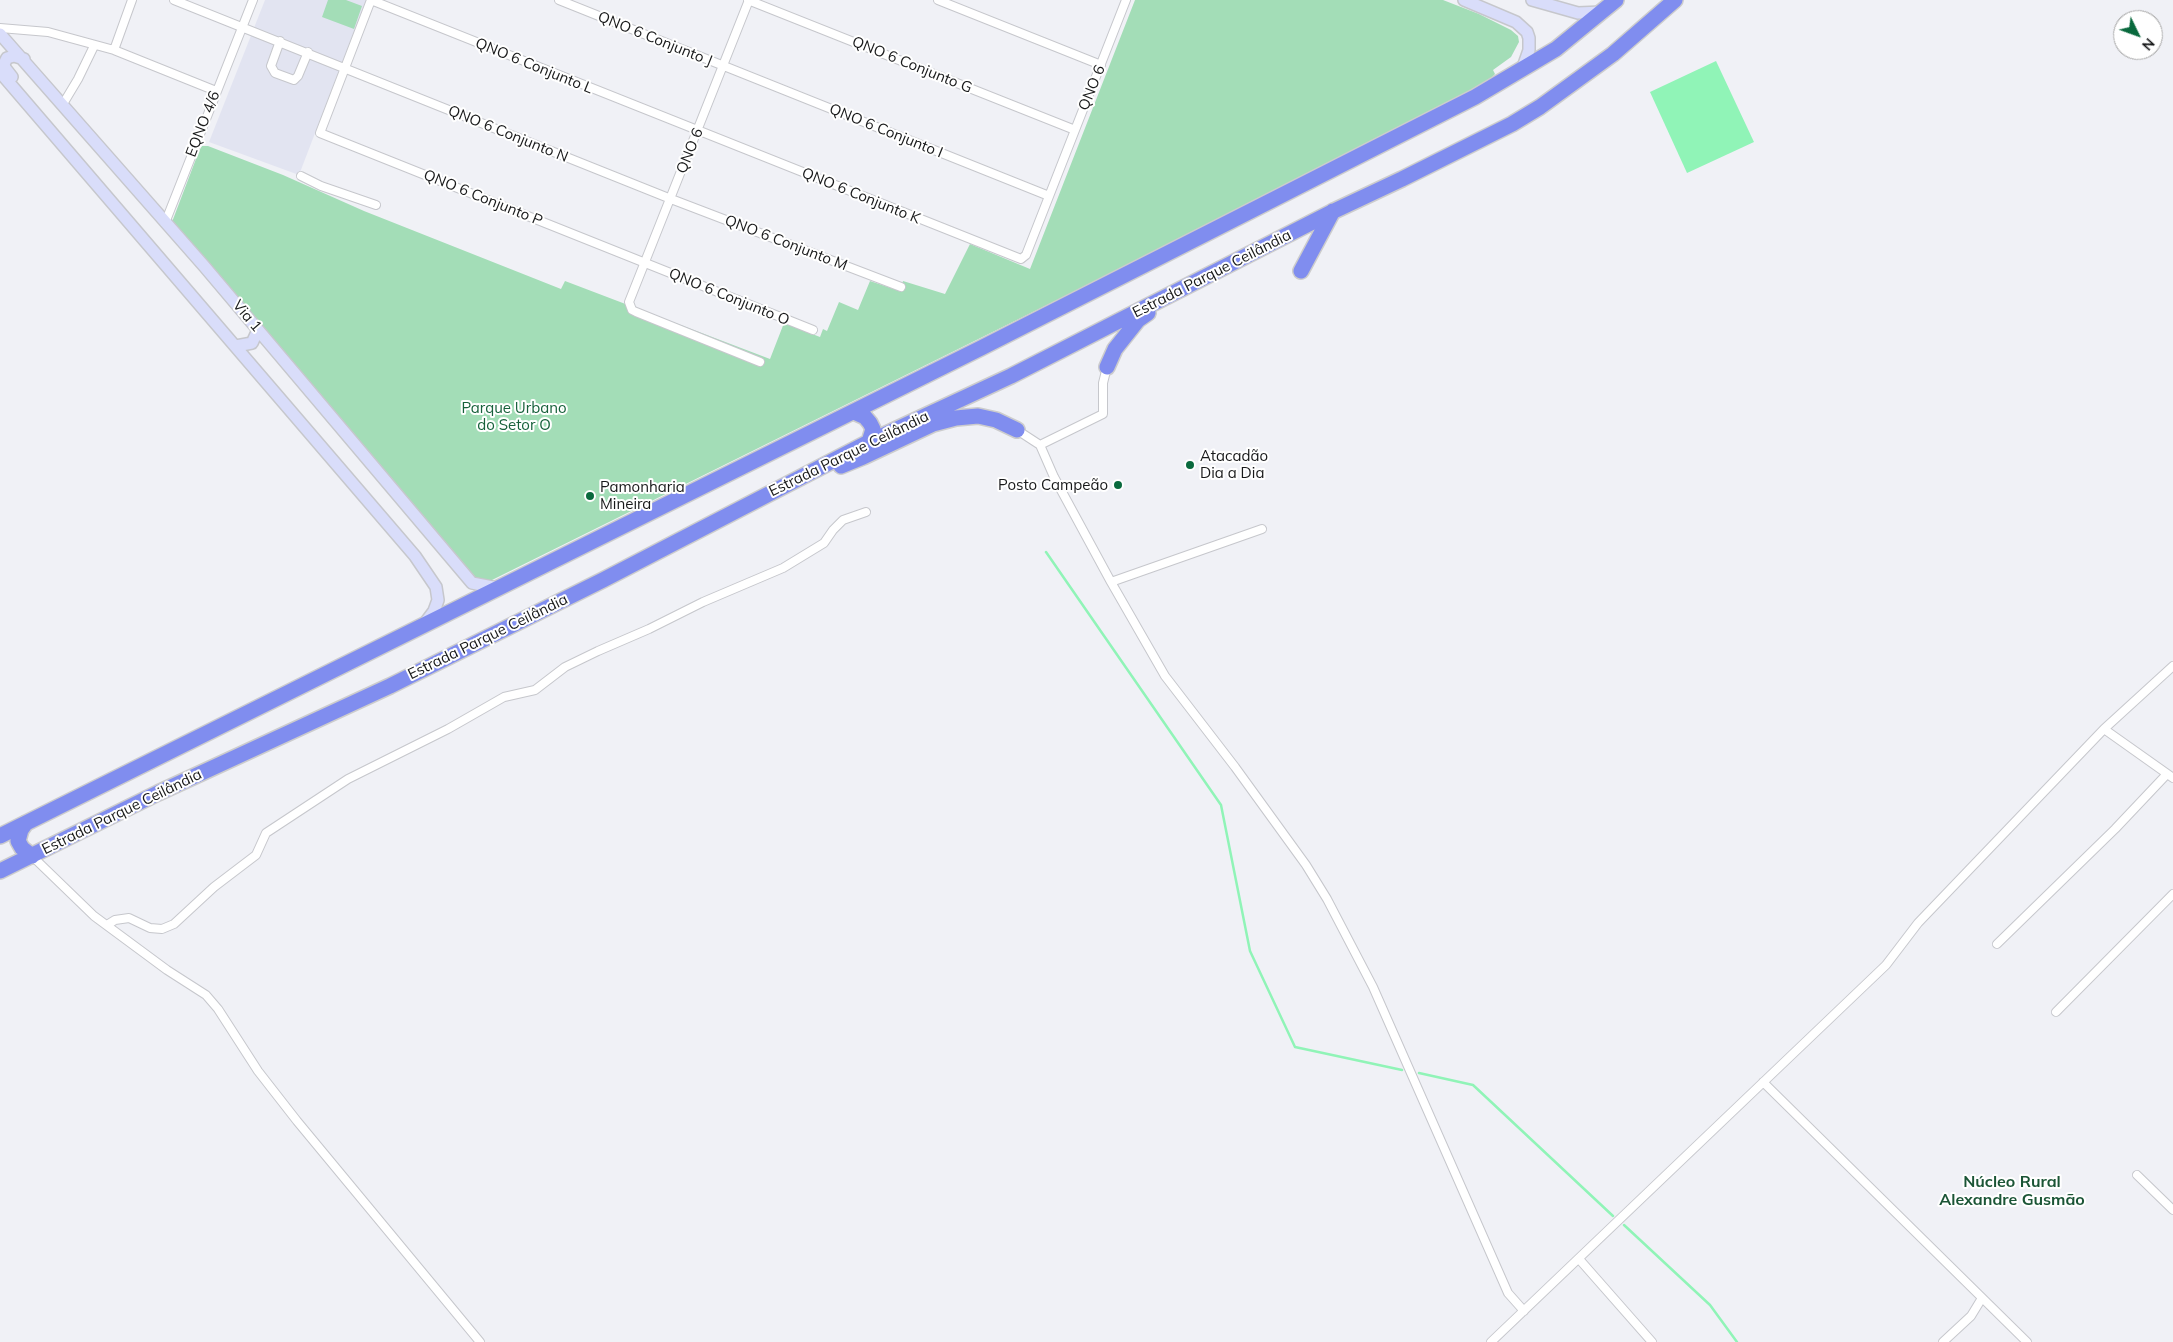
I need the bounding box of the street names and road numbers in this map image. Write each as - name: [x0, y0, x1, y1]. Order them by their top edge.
- street label: QNO 6 Conjunto J: [595, 8, 715, 70]
- street label: QNO 6 Conjunto G: [849, 33, 975, 97]
- street label: QNO 6 Conjunto L: [473, 34, 595, 98]
- street label: QNO 6: [1075, 63, 1109, 113]
- street label: EQNO 4/6: [182, 88, 224, 160]
- street label: QNO 6 Conjunto I: [827, 100, 945, 162]
- street label: QNO 6 Conjunto N: [445, 102, 571, 166]
- street label: QNO 6: [673, 126, 707, 176]
- street label: QNO 6 Conjunto K: [799, 164, 923, 228]
- street label: QNO 6 Conjunto P: [421, 166, 545, 230]
- street label: QNO 6 Conjunto M: [722, 211, 850, 275]
- street label: Estrada Parque Ceilândia: [1130, 226, 1294, 322]
- street label: QNO 6 Conjunto O: [666, 265, 792, 329]
- street label: Via 1: [229, 296, 265, 336]
- street label: Estrada Parque Ceilândia: [766, 407, 932, 501]
- street label: Estrada Parque Ceilândia: [405, 590, 571, 684]
- street label: Estrada Parque Ceilândia: [39, 765, 205, 859]

